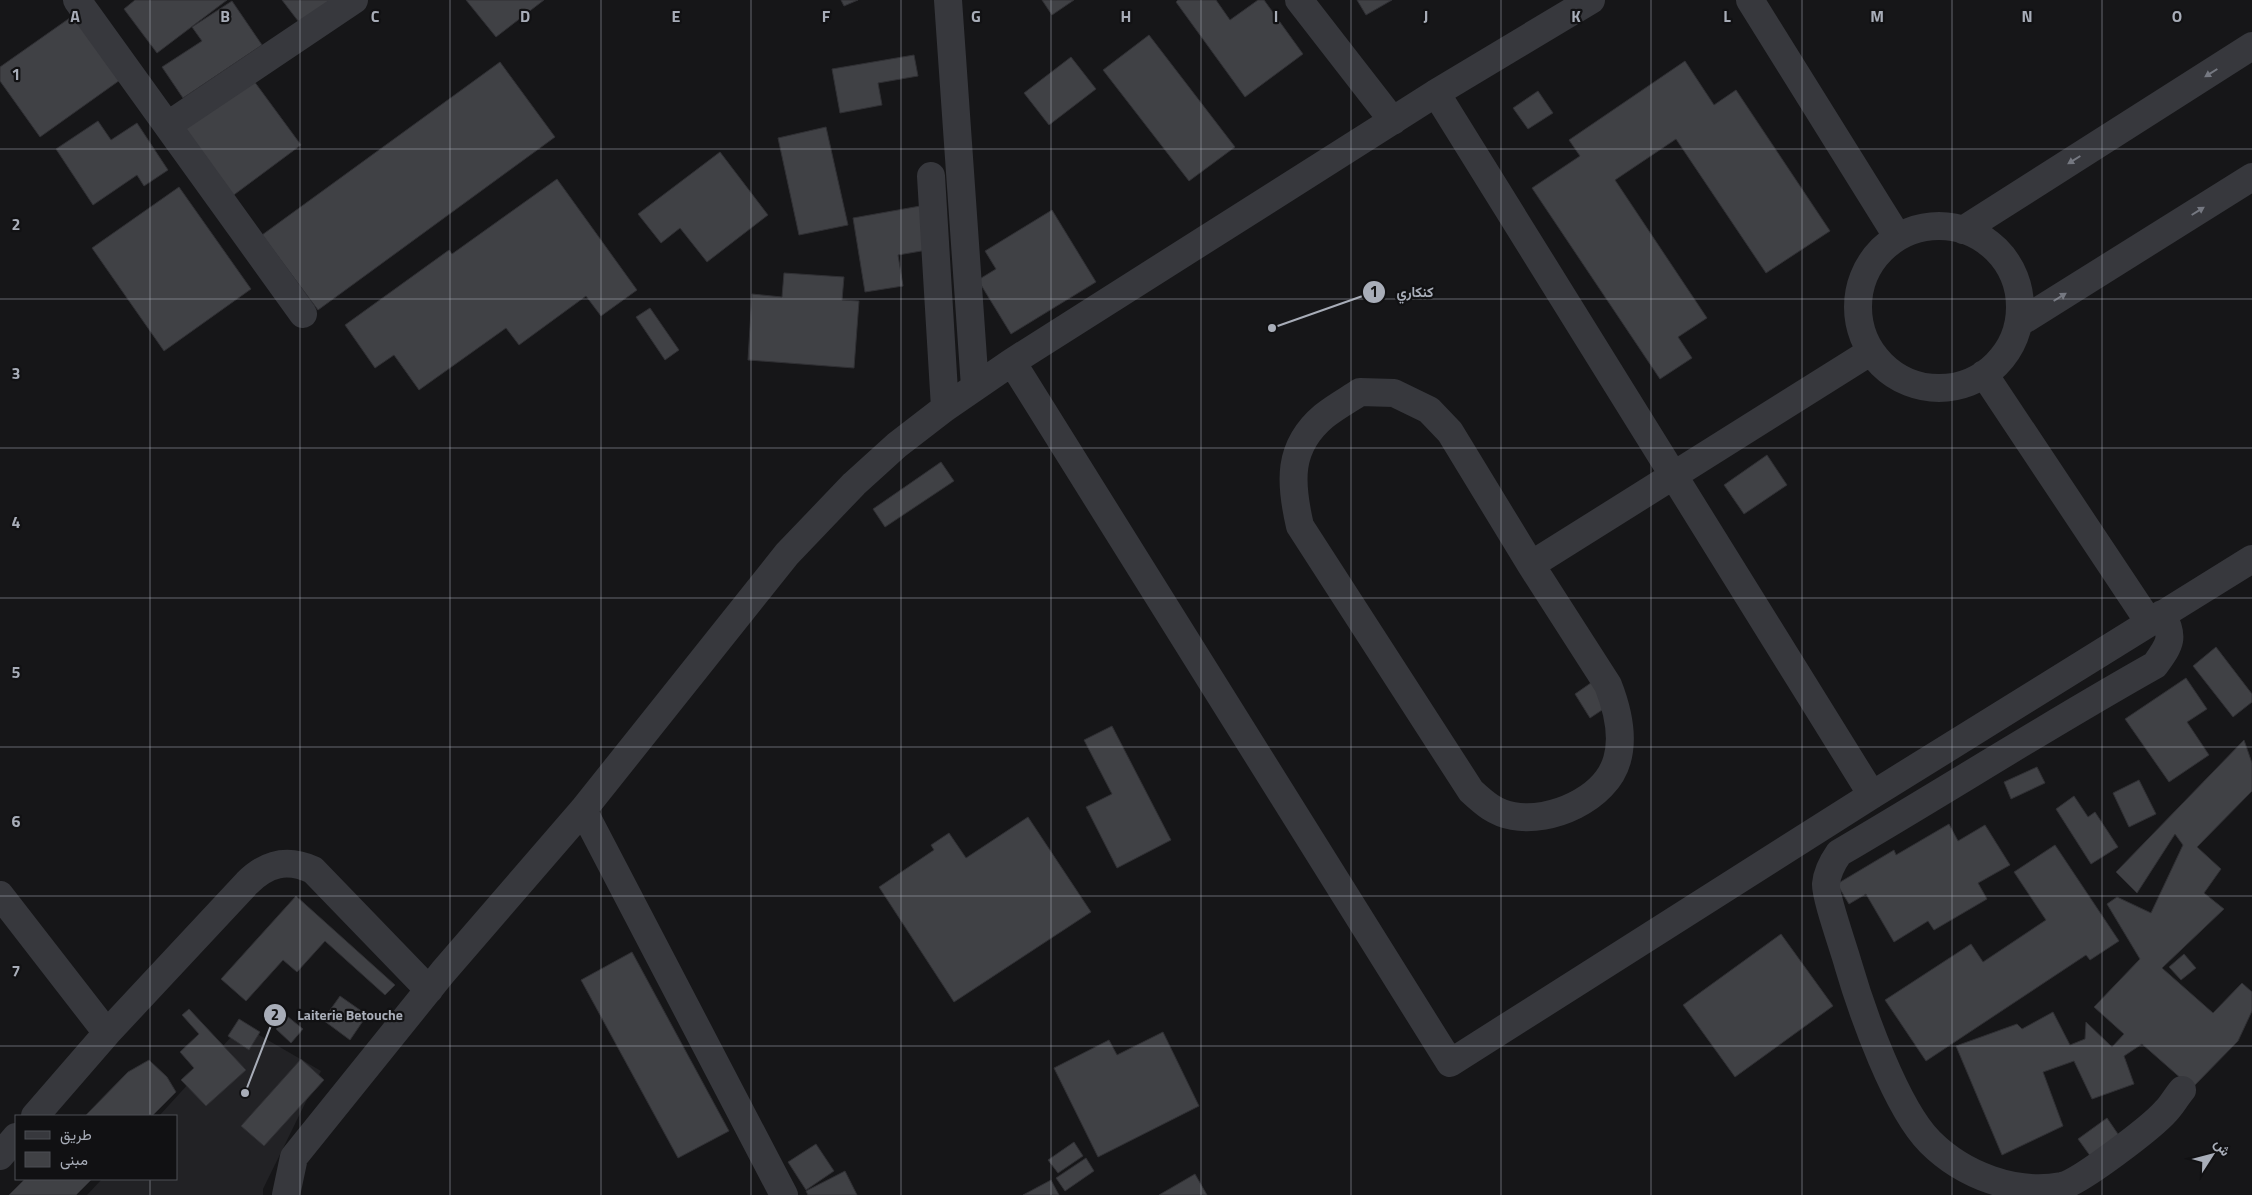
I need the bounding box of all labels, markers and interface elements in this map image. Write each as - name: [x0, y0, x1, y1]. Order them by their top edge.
- text: A: [70, 4, 80, 28]
- text: B: [220, 4, 230, 28]
- text: C: [371, 4, 380, 28]
- text: D: [520, 4, 530, 28]
- text: E: [672, 4, 681, 28]
- text: F: [822, 4, 831, 28]
- text: G: [971, 4, 981, 28]
- text: H: [1121, 4, 1131, 28]
- text: I: [1274, 4, 1278, 28]
- text: J: [1424, 4, 1428, 28]
- text: K: [1571, 4, 1581, 28]
- text: L: [1723, 4, 1731, 28]
- text: M: [1870, 4, 1884, 28]
- text: N: [2021, 4, 2033, 28]
- text: O: [2172, 4, 2182, 28]
- text: 1: [12, 62, 20, 86]
- one-way arrow: [2204, 68, 2217, 77]
- one-way arrow: [2067, 155, 2080, 164]
- one-way arrow: [2191, 206, 2204, 215]
- text: 2: [12, 212, 20, 236]
- callout: كنكاري: [1361, 278, 1443, 307]
- text: 1: [1370, 280, 1378, 303]
- text: كنكاري: [1396, 281, 1434, 304]
- one-way arrow: [2054, 292, 2067, 302]
- text: 3: [12, 361, 20, 385]
- text: 4: [12, 510, 21, 534]
- text: 5: [12, 660, 21, 684]
- text: 6: [12, 809, 21, 833]
- text: 7: [12, 959, 20, 983]
- callout: Laiterie Betouche: [262, 1000, 413, 1029]
- text: 2: [271, 1003, 279, 1026]
- text: Laiterie Betouche: [297, 1004, 403, 1025]
- legend: [15, 1115, 178, 1180]
- text: طريق: [60, 1123, 92, 1146]
- north arrow: [2187, 1130, 2237, 1180]
- text: ش: [2209, 1134, 2236, 1160]
- text: مبنى: [60, 1148, 88, 1171]

